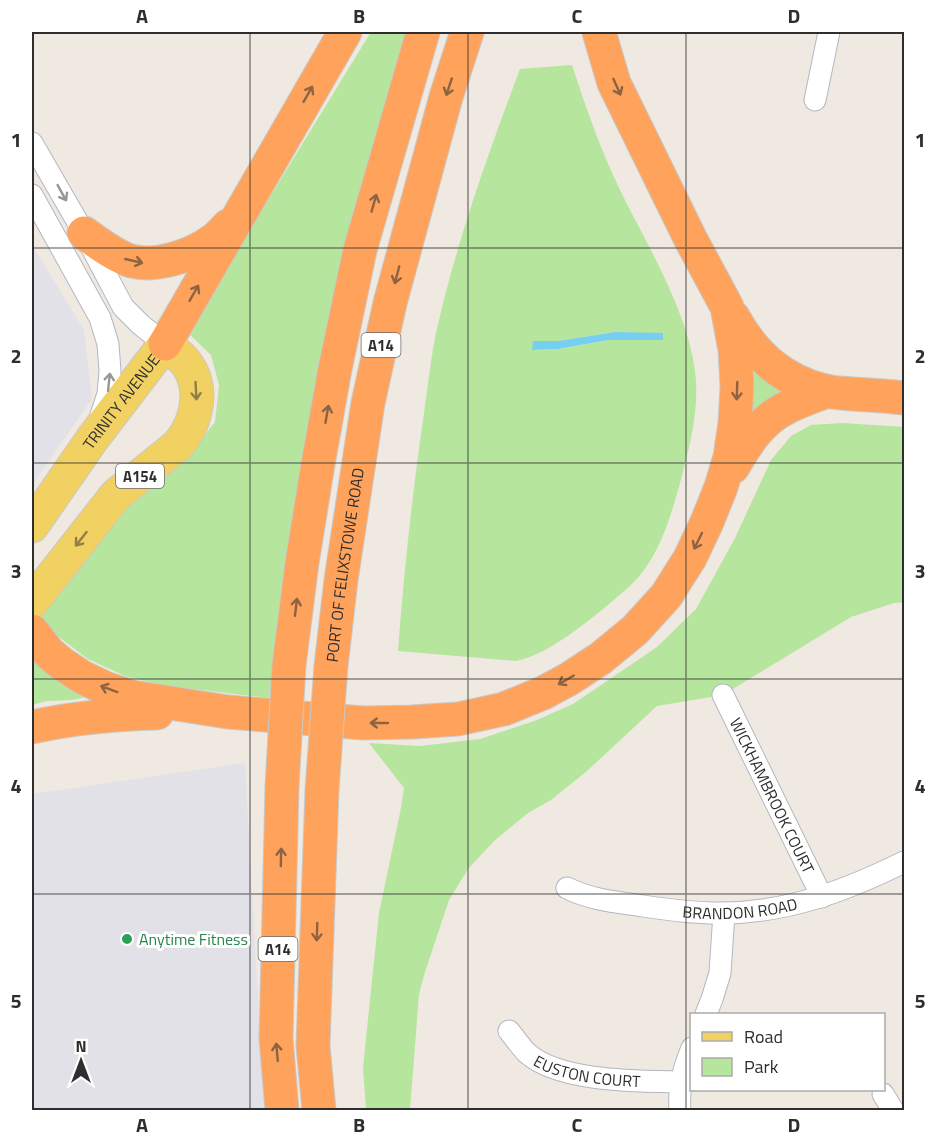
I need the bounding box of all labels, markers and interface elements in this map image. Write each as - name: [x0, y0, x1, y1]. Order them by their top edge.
- text: A: [136, 0, 148, 31]
- text: B: [353, 0, 365, 31]
- text: C: [572, 0, 583, 31]
- text: D: [788, 0, 800, 31]
- one-way arrow: [442, 77, 453, 96]
- one-way arrow: [612, 78, 623, 96]
- one-way arrow: [303, 86, 315, 103]
- text: 1: [10, 124, 22, 155]
- text: 1: [914, 124, 926, 155]
- one-way arrow: [56, 184, 68, 201]
- one-way arrow: [369, 194, 380, 213]
- one-way arrow: [125, 255, 144, 267]
- one-way arrow: [391, 265, 402, 284]
- one-way arrow: [189, 285, 200, 303]
- road number: A14: [362, 333, 400, 357]
- text: 2: [10, 340, 22, 371]
- text: 2: [914, 340, 926, 371]
- street label: TRINITY AVENUE: [77, 349, 165, 454]
- one-way arrow: [104, 373, 115, 393]
- one-way arrow: [190, 381, 201, 400]
- one-way arrow: [731, 381, 742, 401]
- one-way arrow: [322, 405, 333, 424]
- road number: A154: [116, 464, 164, 488]
- street label: PORT OF FELIXSTOWE ROAD: [320, 466, 370, 663]
- one-way arrow: [75, 531, 88, 547]
- one-way arrow: [692, 531, 704, 549]
- text: 3: [10, 555, 22, 586]
- text: 3: [914, 555, 926, 586]
- one-way arrow: [291, 597, 302, 617]
- one-way arrow: [558, 674, 575, 686]
- one-way arrow: [100, 683, 119, 694]
- street label: WICKHAMBROOK COURT: [724, 714, 821, 878]
- one-way arrow: [370, 717, 390, 729]
- text: 4: [10, 770, 22, 801]
- text: 4: [914, 770, 926, 801]
- one-way arrow: [275, 848, 286, 868]
- street label: BRANDON ROAD: [681, 892, 800, 925]
- one-way arrow: [311, 922, 322, 942]
- place label: Anytime Fitness: [139, 927, 248, 951]
- marker: Anytime Fitness: [120, 932, 134, 946]
- road number: A14: [258, 937, 298, 961]
- text: 5: [10, 985, 22, 1016]
- text: 5: [914, 985, 926, 1016]
- legend: [690, 1013, 885, 1091]
- text: Road: [744, 1023, 783, 1050]
- north arrow: [51, 1031, 111, 1091]
- text: N: [75, 1034, 87, 1058]
- one-way arrow: [271, 1043, 282, 1063]
- street label: EUSTON COURT: [529, 1049, 642, 1093]
- text: Park: [744, 1053, 779, 1080]
- text: A: [136, 1109, 148, 1140]
- text: B: [353, 1109, 365, 1140]
- text: C: [572, 1109, 583, 1140]
- text: D: [788, 1109, 800, 1140]

